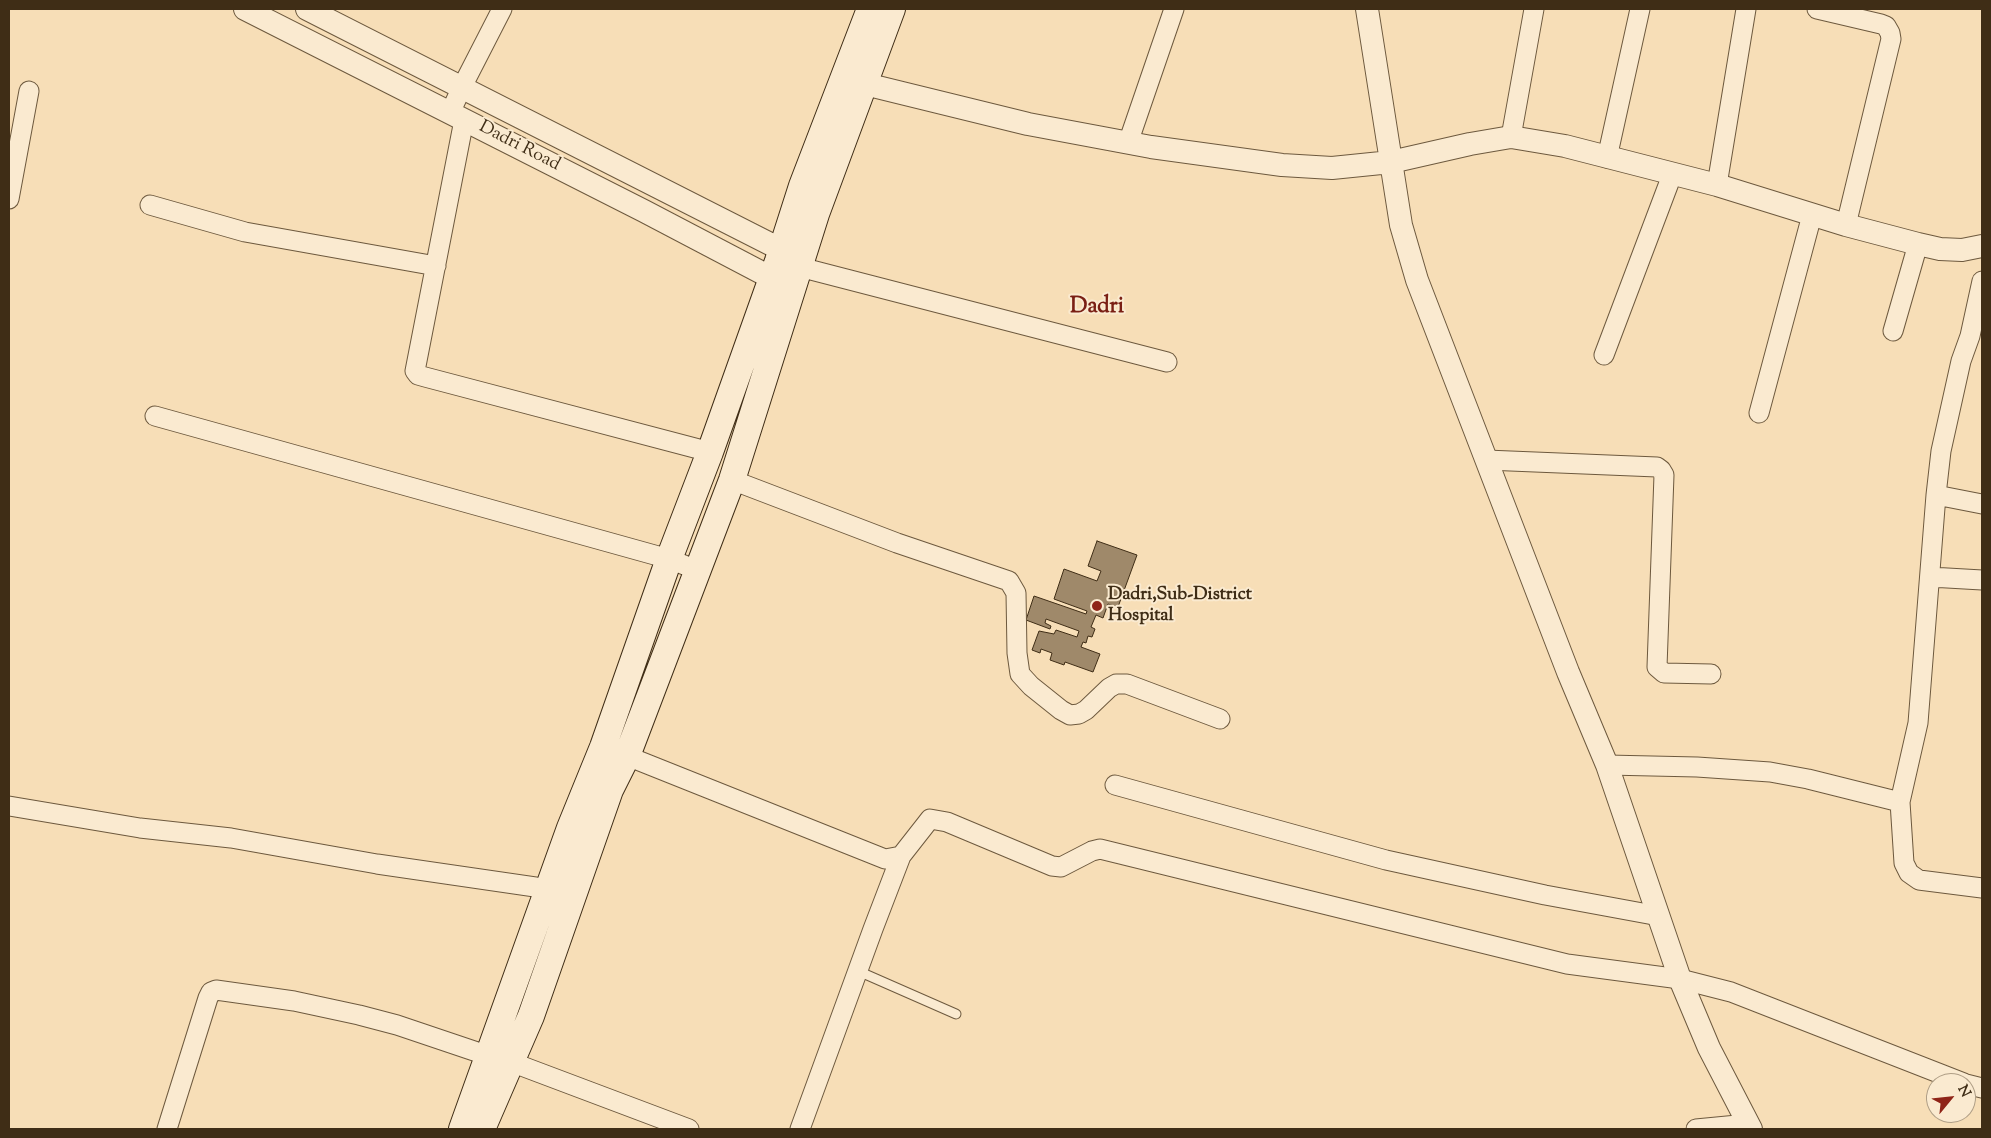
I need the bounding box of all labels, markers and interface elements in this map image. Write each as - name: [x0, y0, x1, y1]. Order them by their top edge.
- street label: Dadri Road: [475, 117, 563, 177]
- district label: Dadri: [1070, 295, 1124, 321]
- place label: Dadri,Sub-District Hospital: [1108, 585, 1252, 628]
- marker: Dadri,Sub-District Hospital: [1090, 599, 1104, 613]
- north arrow: [1926, 1073, 1976, 1123]
- text: N: [1952, 1082, 1975, 1101]

